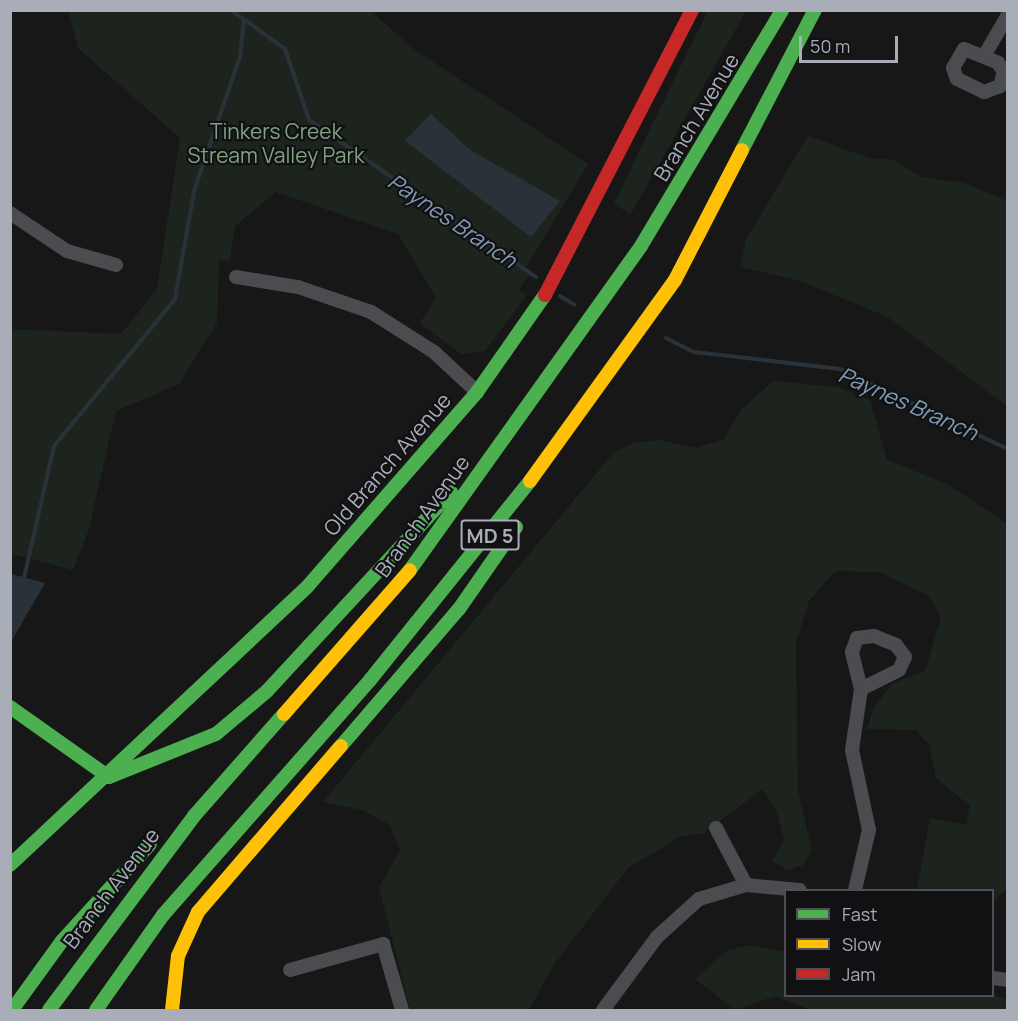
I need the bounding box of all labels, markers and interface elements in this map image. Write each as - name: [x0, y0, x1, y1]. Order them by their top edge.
- scale bar: [802, 24, 901, 62]
- text: 50 m: [810, 34, 850, 58]
- street label: Branch Avenue: [648, 49, 744, 185]
- park label: Tinkers Creek Stream Valley Park: [188, 118, 364, 168]
- water label: Paynes Branch: [383, 168, 521, 274]
- water label: Paynes Branch: [834, 362, 982, 446]
- street label: Old Branch Avenue: [318, 387, 456, 541]
- street label: Branch Avenue: [369, 450, 475, 582]
- road number: MD 5: [460, 518, 520, 552]
- street label: Branch Avenue: [58, 823, 164, 953]
- legend: [784, 889, 994, 997]
- text: Fast: [842, 902, 877, 926]
- text: Slow: [842, 932, 881, 956]
- text: Jam: [842, 962, 876, 986]

